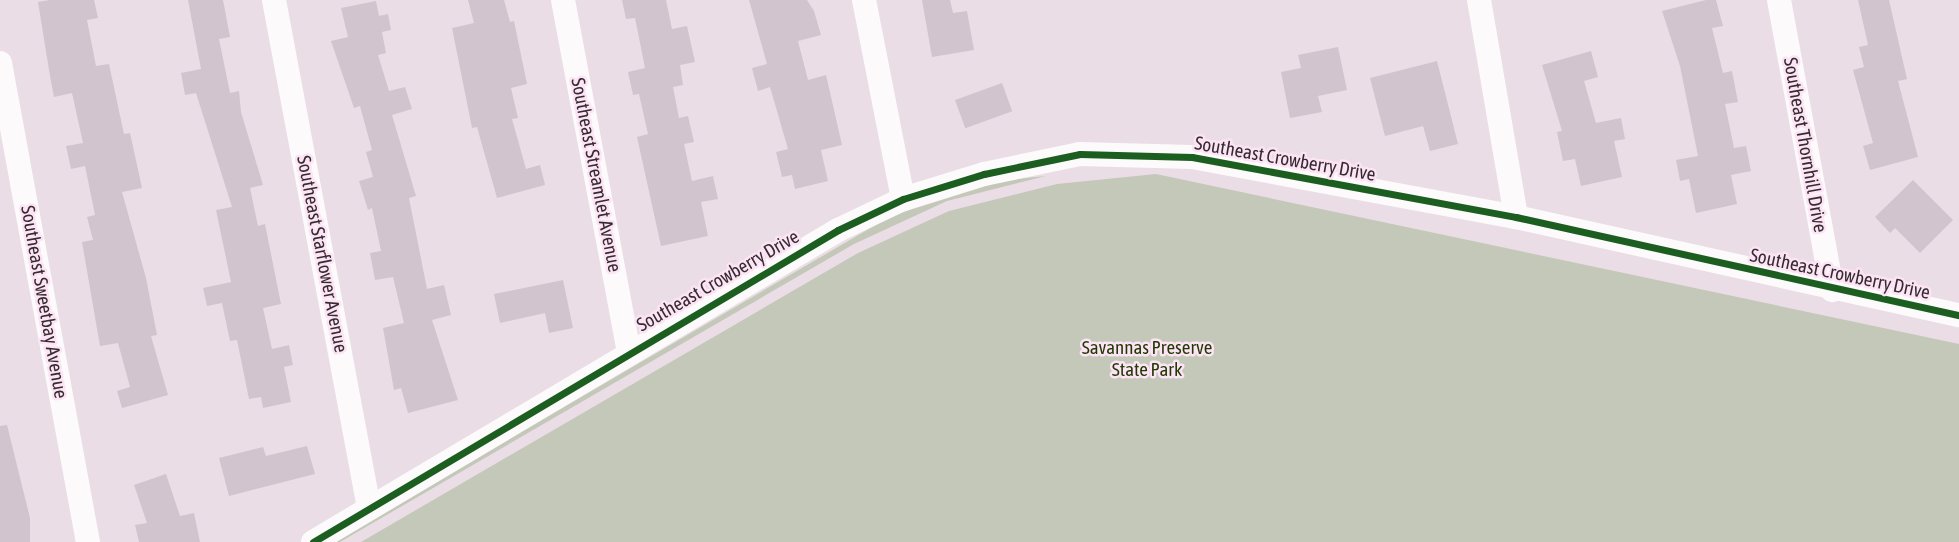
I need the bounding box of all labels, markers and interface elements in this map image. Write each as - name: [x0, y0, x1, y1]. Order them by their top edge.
- street label: Southeast Thornhill Drive: [1778, 56, 1832, 234]
- street label: Southeast Streamlet Avenue: [566, 76, 626, 274]
- street label: Southeast Crowberry Drive: [1193, 132, 1377, 186]
- street label: Southeast Starflower Avenue: [292, 154, 352, 354]
- street label: Southeast Sweetbay Avenue: [16, 204, 72, 400]
- street label: Southeast Crowberry Drive: [633, 225, 803, 337]
- street label: Southeast Crowberry Drive: [1748, 244, 1932, 304]
- park label: Savannas Preserve State Park: [1082, 337, 1212, 381]

